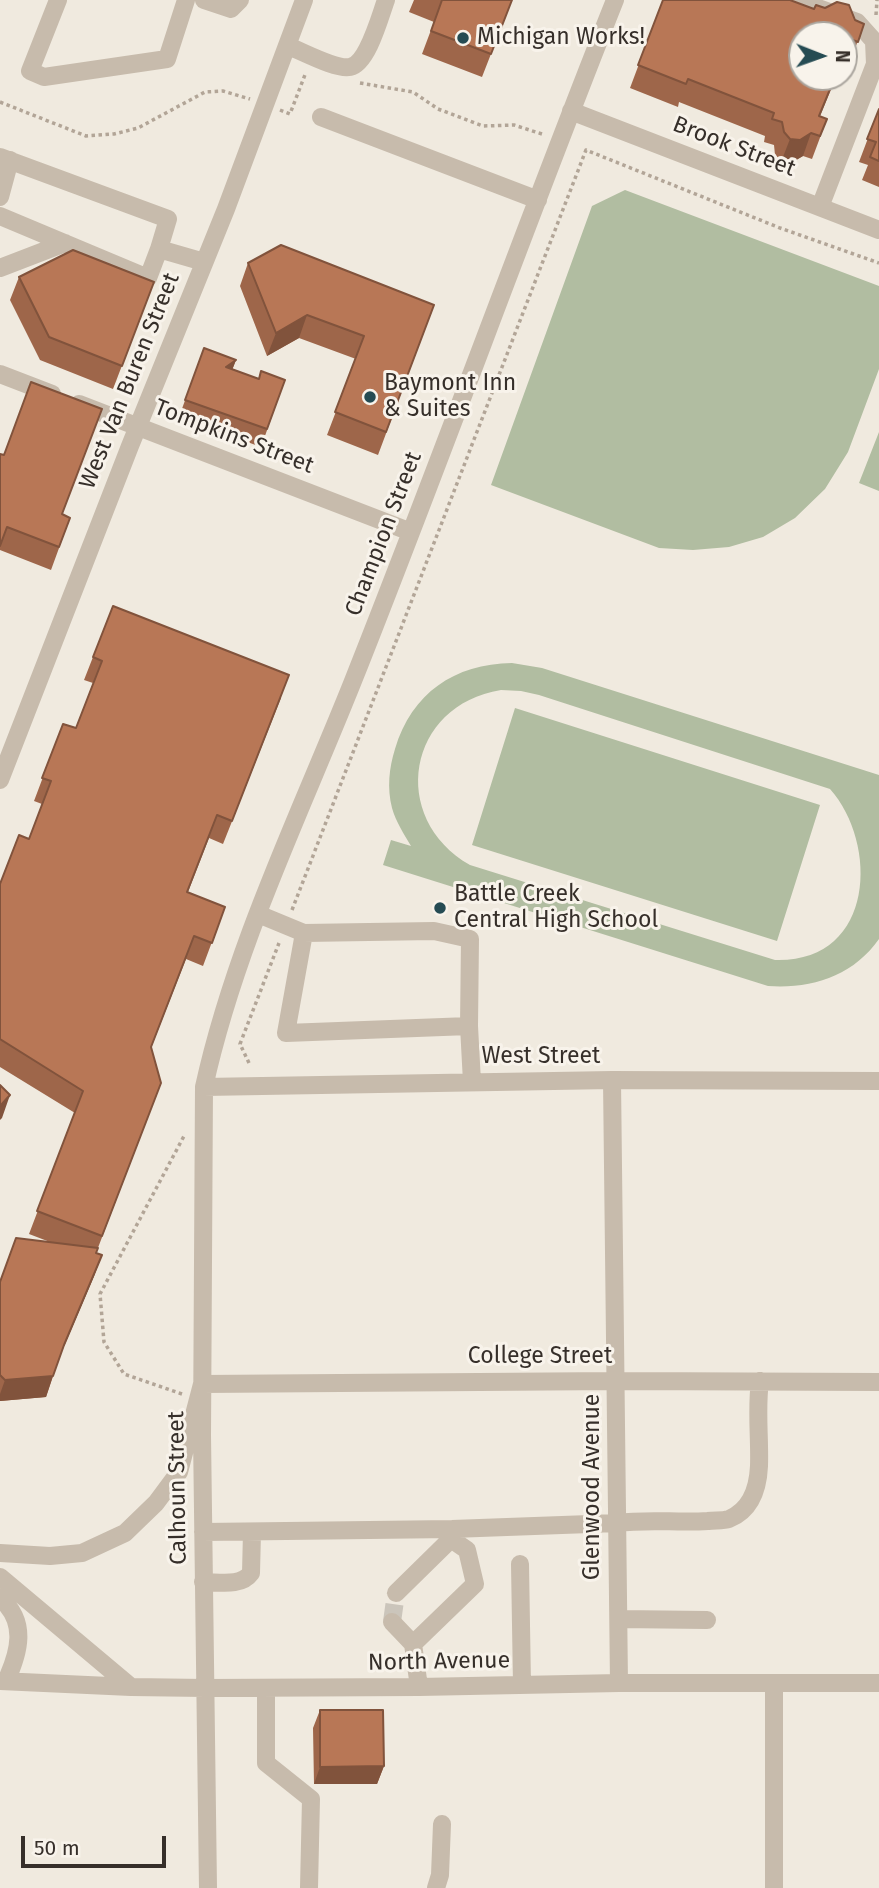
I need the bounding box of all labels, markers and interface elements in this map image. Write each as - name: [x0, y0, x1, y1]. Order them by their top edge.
- north arrow: [788, 21, 858, 91]
- place label: Michigan Works!: [477, 24, 645, 52]
- marker: Michigan Works!: [455, 30, 471, 46]
- text: N: [831, 50, 854, 63]
- street label: Brook Street: [669, 111, 799, 183]
- street label: West Van Buren Street: [74, 269, 186, 493]
- place label: Baymont Inn & Suites: [384, 370, 516, 424]
- marker: Baymont Inn & Suites: [362, 389, 378, 405]
- street label: Tompkins Street: [150, 394, 318, 480]
- street label: Champion Street: [340, 448, 428, 620]
- place label: Battle Creek Central High School: [454, 881, 658, 935]
- marker: Battle Creek Central High School: [432, 900, 448, 916]
- street label: West Street: [482, 1043, 600, 1071]
- street label: College Street: [468, 1343, 612, 1371]
- street label: Glenwood Avenue: [579, 1394, 607, 1580]
- street label: Calhoun Street: [163, 1411, 193, 1565]
- street label: North Avenue: [368, 1647, 510, 1677]
- scale bar: [24, 1822, 170, 1866]
- text: 50 m: [34, 1835, 80, 1861]

